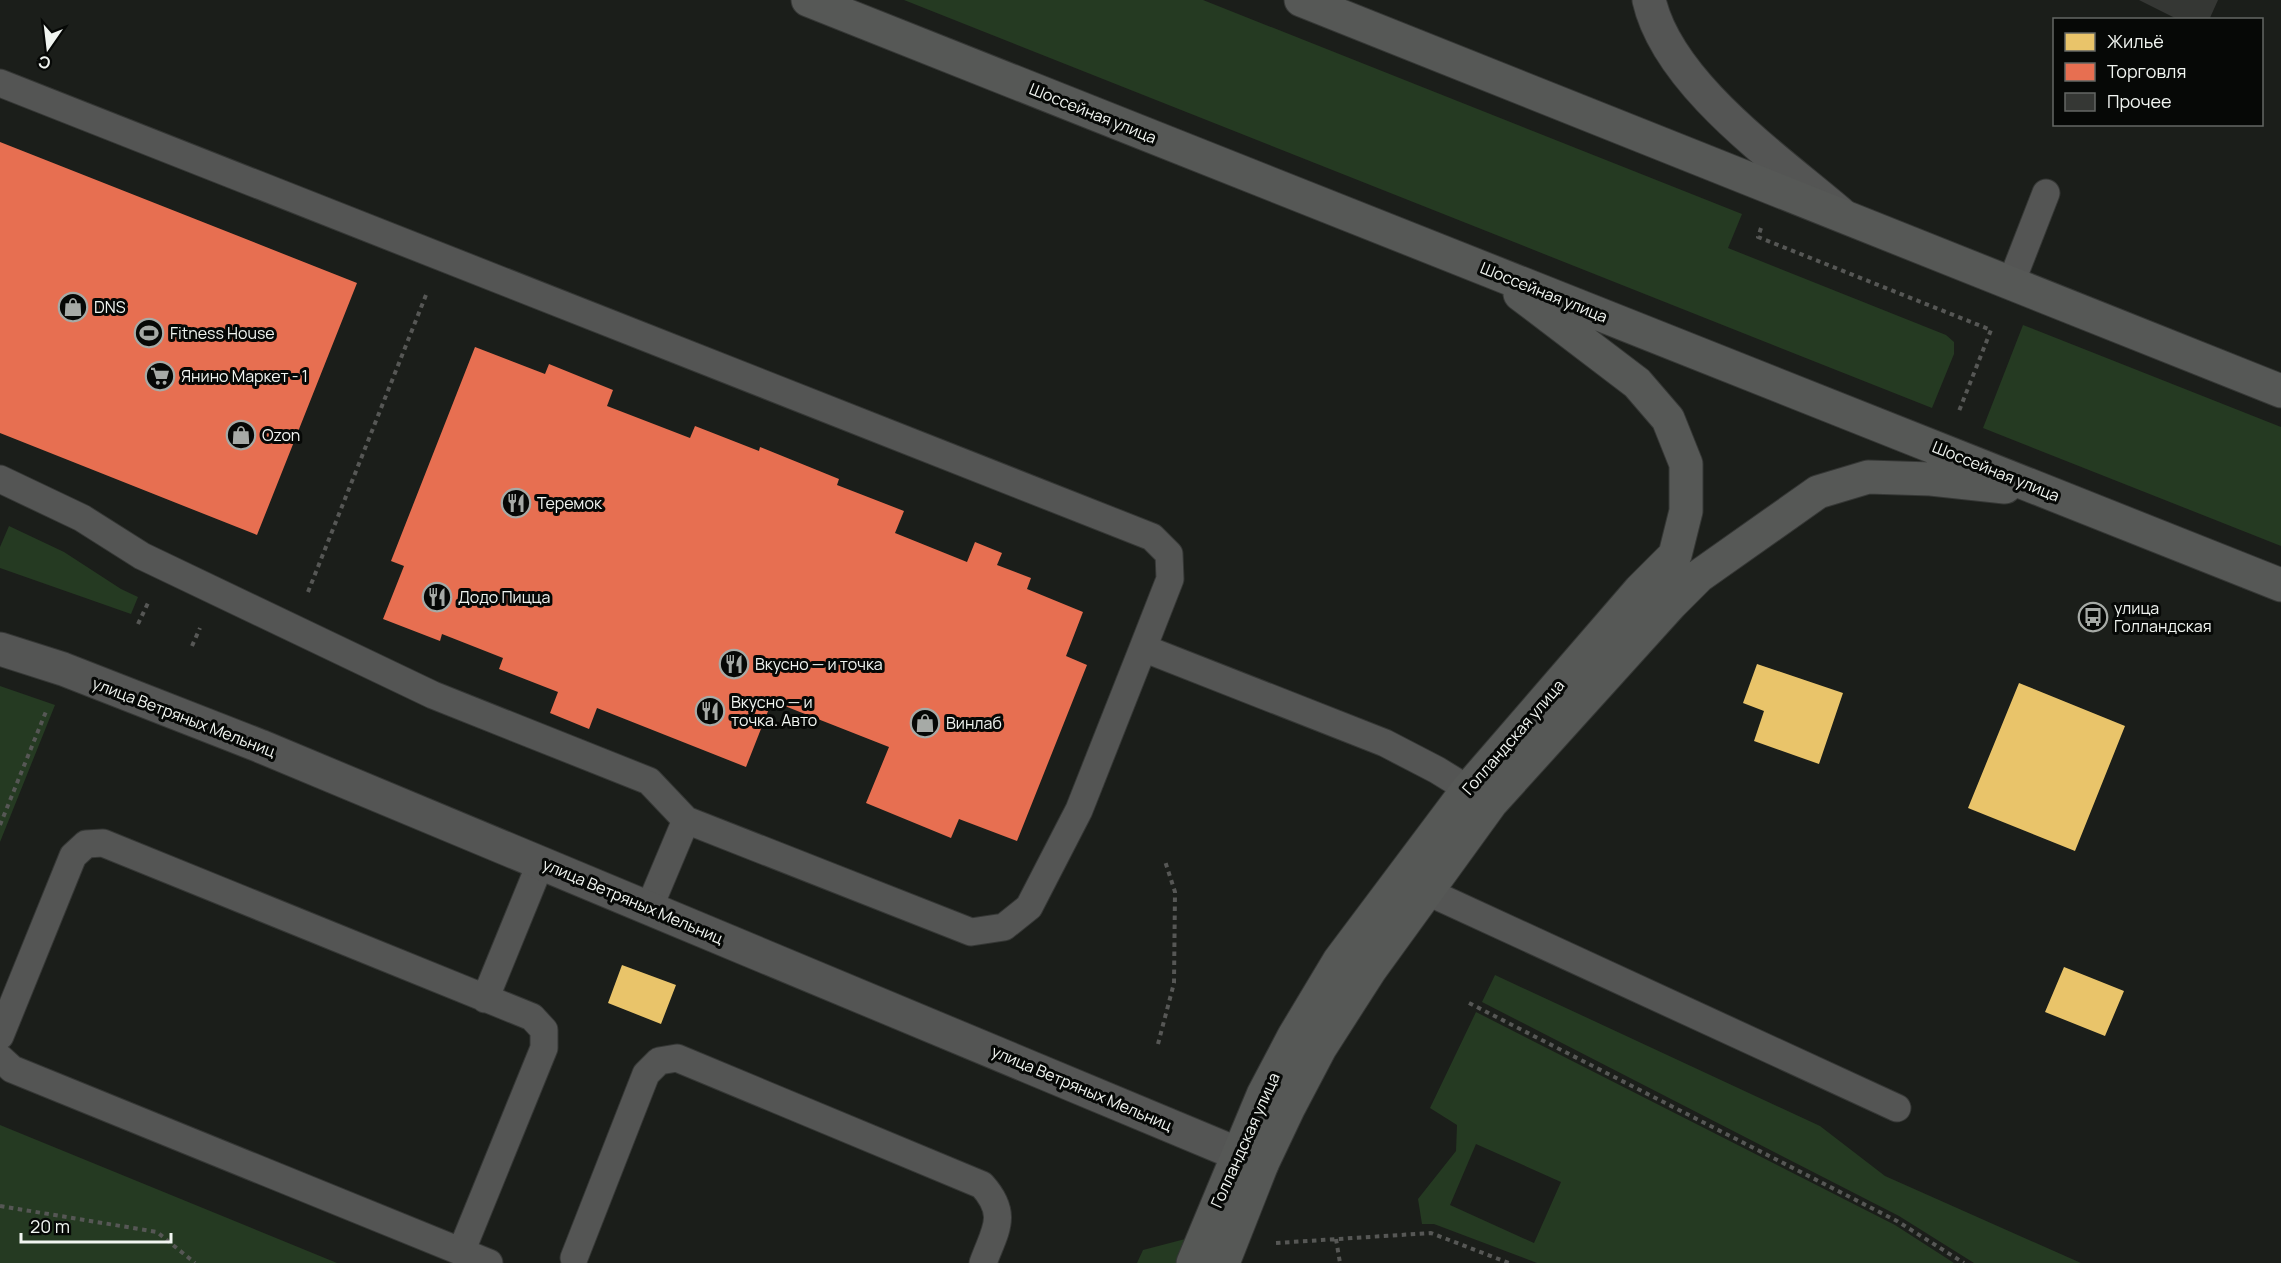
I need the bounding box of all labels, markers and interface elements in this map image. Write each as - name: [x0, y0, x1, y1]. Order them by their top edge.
- north arrow: [18, 18, 78, 78]
- legend: [2053, 18, 2263, 126]
- text: Жильё: [2107, 29, 2164, 53]
- text: С: [36, 50, 53, 75]
- text: Торговля: [2107, 59, 2186, 83]
- street label: Шоссейная улица: [1026, 77, 1160, 149]
- text: Прочее: [2107, 89, 2172, 113]
- street label: Шоссейная улица: [1477, 256, 1611, 328]
- shop icon: DNS: [57, 291, 89, 323]
- place label: DNS: [94, 296, 126, 318]
- sports icon: Fitness House: [133, 317, 165, 349]
- place label: Fitness House: [170, 322, 275, 344]
- supermarket icon: Янино Маркет - 1: [144, 360, 176, 392]
- place label: Янино Маркет - 1: [181, 365, 308, 387]
- shop icon: Ozon: [225, 419, 257, 451]
- place label: Ozon: [262, 424, 300, 446]
- street label: Шоссейная улица: [1929, 435, 2063, 507]
- restaurant icon: Теремок: [500, 487, 532, 519]
- place label: Теремок: [537, 492, 603, 514]
- restaurant icon: Додо Пицца: [421, 581, 453, 613]
- place label: Додо Пицца: [458, 586, 550, 608]
- place label: улица Голландская: [2114, 597, 2212, 637]
- bus stop icon: улица Голландская: [2077, 601, 2109, 633]
- restaurant icon: Вкусно — и точка: [718, 648, 750, 680]
- place label: Вкусно — и точка: [755, 653, 883, 675]
- street label: улица Ветряных Мельниц: [89, 672, 279, 762]
- street label: Голландская улица: [1457, 675, 1569, 799]
- place label: Вкусно — и точка. Авто: [731, 691, 817, 731]
- restaurant icon: Вкусно — и точка. Авто: [694, 695, 726, 727]
- shop icon: Винлаб: [909, 707, 941, 739]
- place label: Винлаб: [946, 712, 1002, 734]
- street label: улица Ветряных Мельниц: [539, 853, 727, 949]
- street label: улица Ветряных Мельниц: [988, 1040, 1176, 1136]
- street label: Голландская улица: [1205, 1069, 1285, 1211]
- scale bar: [21, 1206, 171, 1244]
- text: 20 m: [30, 1214, 70, 1238]

